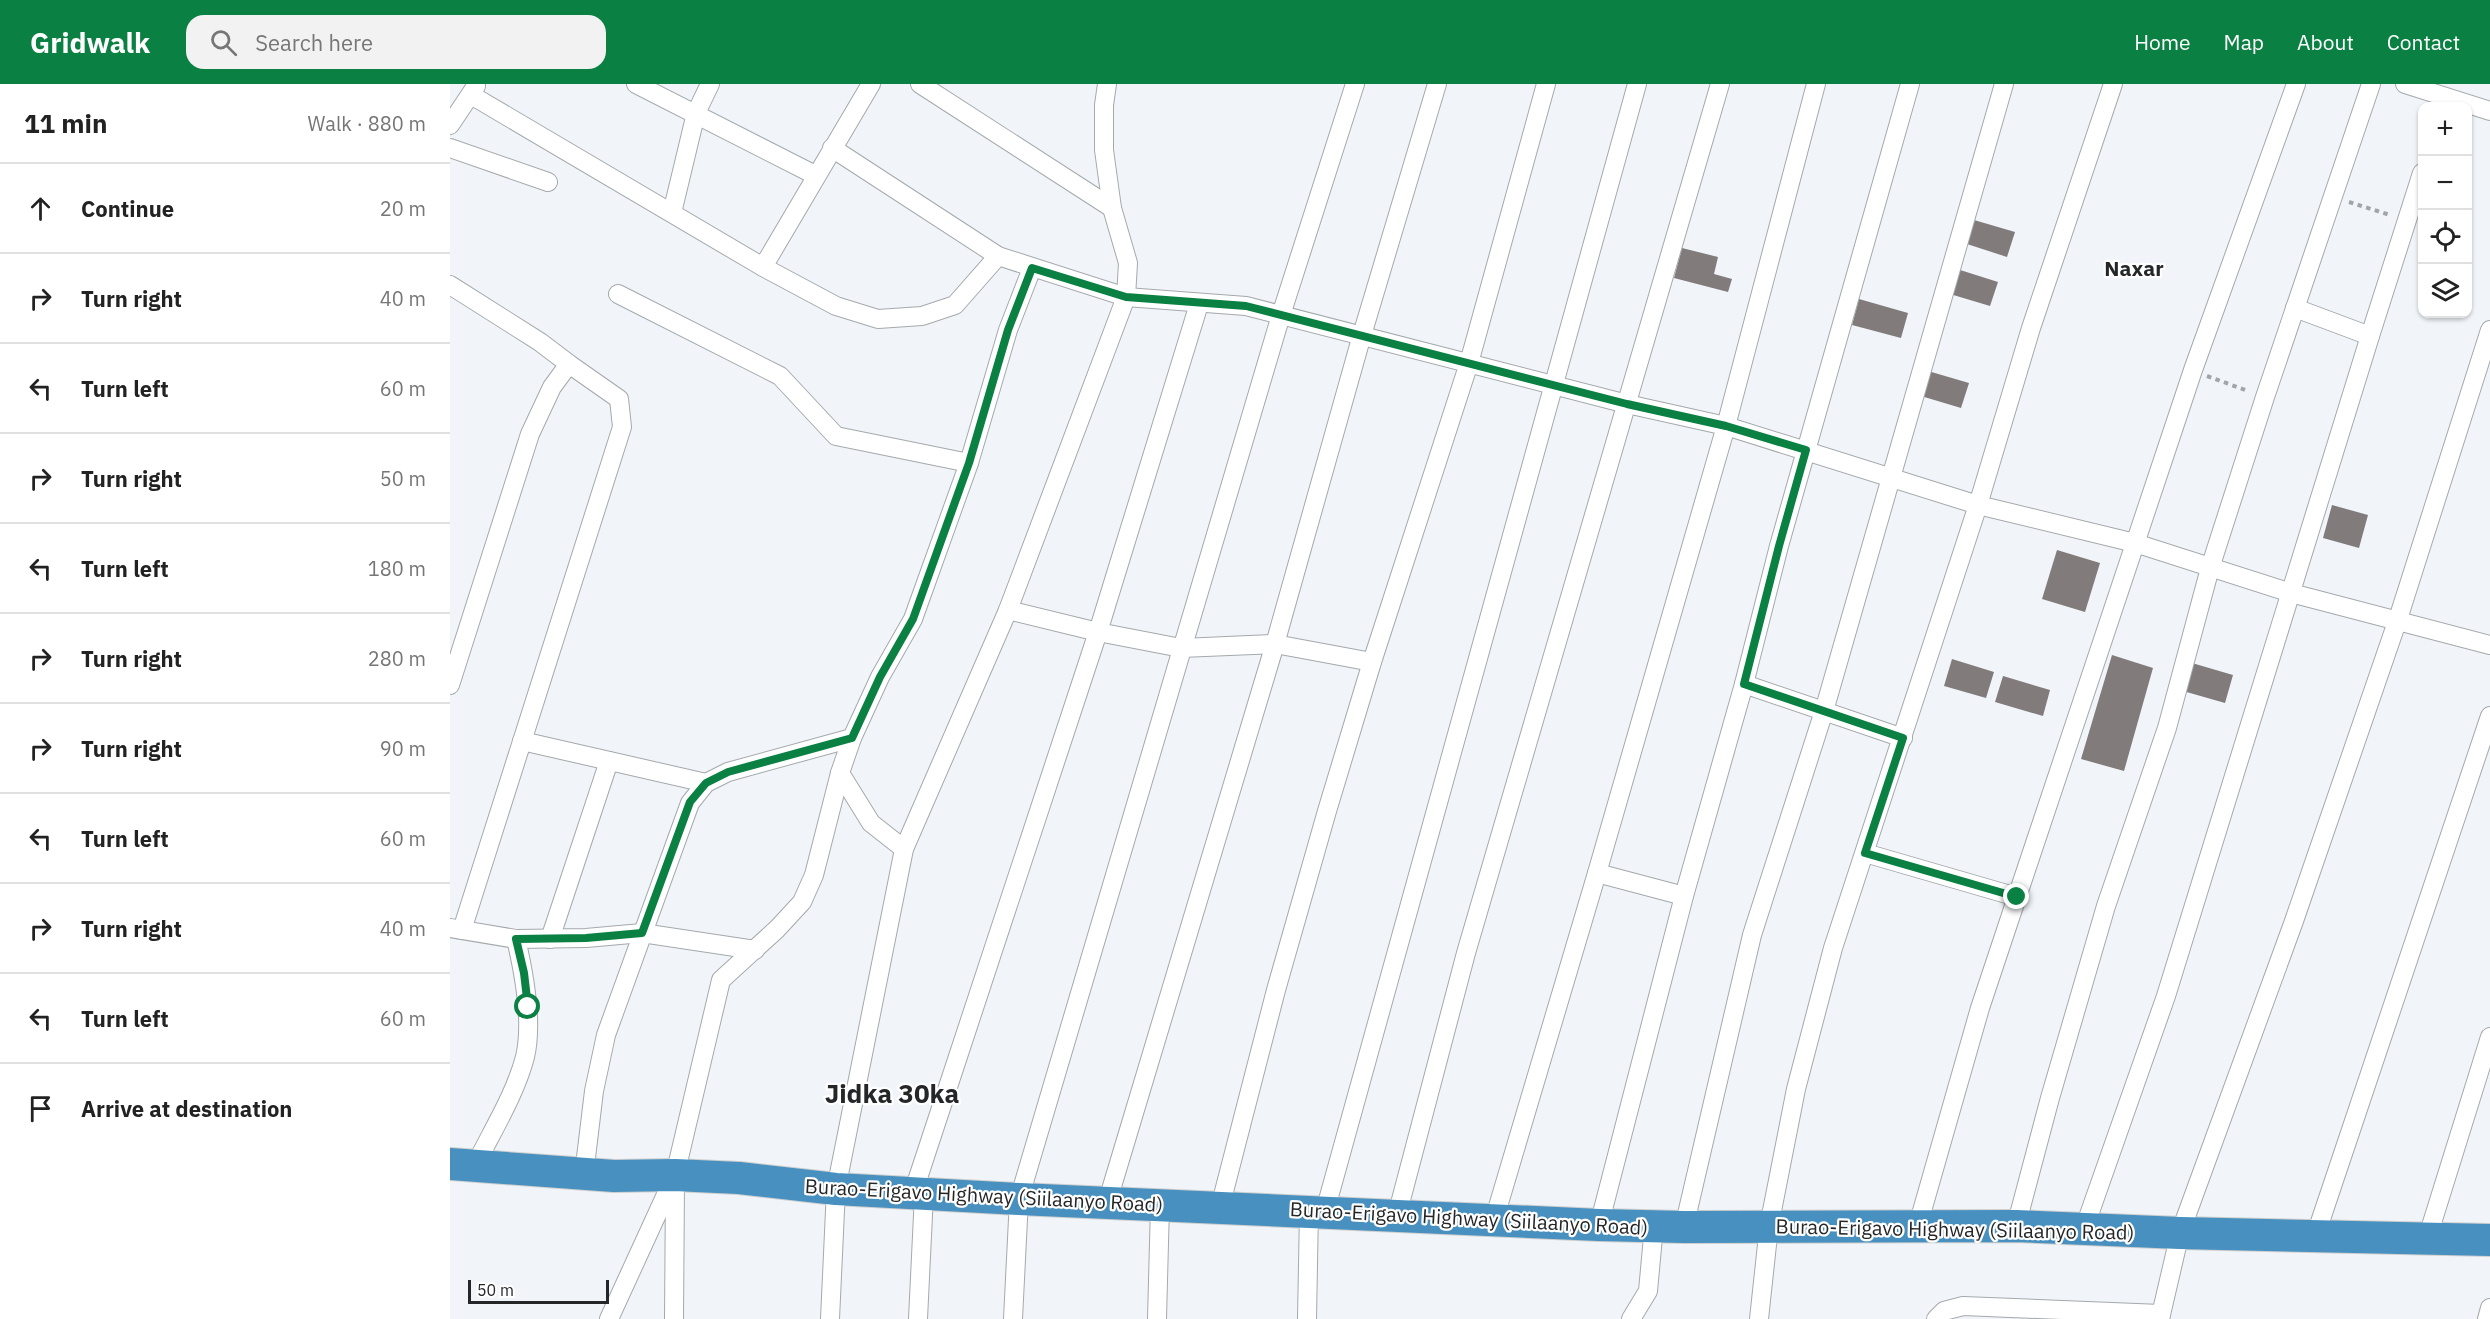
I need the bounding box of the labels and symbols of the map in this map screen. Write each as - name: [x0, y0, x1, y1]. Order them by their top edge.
- district label: Naxar: [2104, 254, 2164, 282]
- route end: [2003, 883, 2029, 909]
- route start: [514, 993, 540, 1019]
- district label: Jidka 30ka: [825, 1076, 960, 1110]
- street label: Burao-Erigavo Highway (Siilaanyo Road): [804, 1172, 1164, 1218]
- street label: Burao-Erigavo Highway (Siilaanyo Road): [1289, 1195, 1649, 1241]
- street label: Burao-Erigavo Highway (Siilaanyo Road): [1775, 1212, 2135, 1246]
- scale bar: [468, 1277, 609, 1304]

